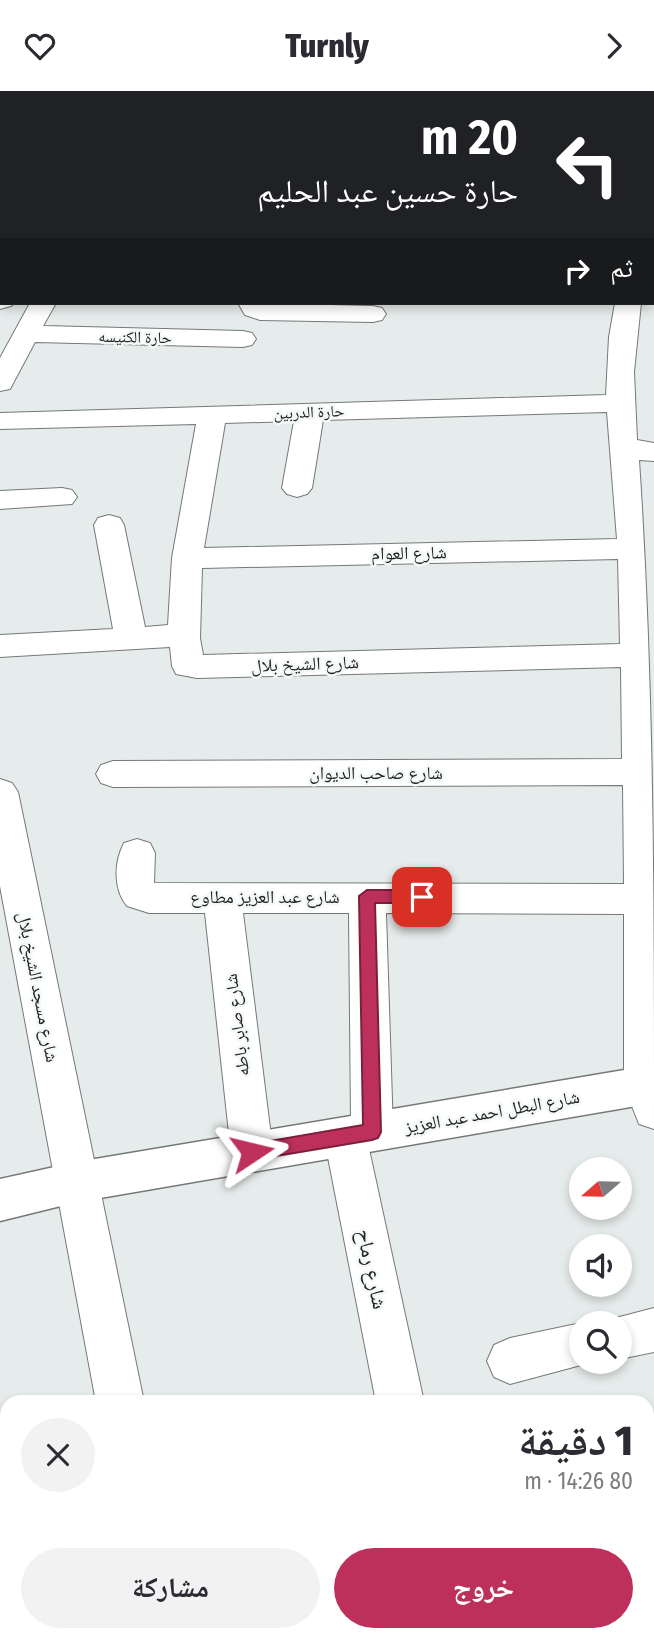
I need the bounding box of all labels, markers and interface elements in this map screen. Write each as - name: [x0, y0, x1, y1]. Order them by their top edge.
- icon: heart: [21, 27, 59, 65]
- text: Turnly: [285, 27, 369, 65]
- icon: forward: [595, 27, 633, 65]
- text: 20 m: [421, 108, 518, 167]
- icon: left: [542, 119, 633, 210]
- text: حارة حسين عبد الحليم: [257, 172, 518, 210]
- icon: right: [558, 252, 596, 290]
- text: ثم: [610, 253, 633, 284]
- street label: حارة الكنيسه: [98, 327, 172, 347]
- street label: حارة الدربين: [273, 401, 345, 424]
- street label: شارع العوام: [371, 541, 447, 566]
- street label: شارع الشيخ بلال: [251, 651, 359, 678]
- street label: شارع صاحب الديوان: [309, 762, 443, 784]
- pin: [392, 867, 452, 927]
- icon: arrive: [403, 878, 441, 916]
- street label: شارع عبد العزيز مطاوع: [190, 886, 340, 908]
- street label: شارع مسجد الشيخ بلال: [12, 910, 63, 1064]
- street label: شارع صابر باطه: [220, 972, 254, 1078]
- street label: شارع البطل احمد عبد العزيز: [402, 1086, 581, 1138]
- position arrow: [215, 1115, 289, 1189]
- north arrow: [569, 1157, 632, 1220]
- map controls: [569, 1157, 632, 1374]
- street label: شارع رماح: [351, 1227, 393, 1311]
- button: sound: [569, 1234, 632, 1297]
- button: search: [569, 1311, 632, 1374]
- text: 1 دقيقة: [518, 1416, 633, 1466]
- button: close: [21, 1418, 95, 1492]
- text: 80 m · 14:26: [524, 1467, 633, 1495]
- button: مشاركة: [21, 1548, 320, 1628]
- button: خروج: [334, 1548, 633, 1628]

